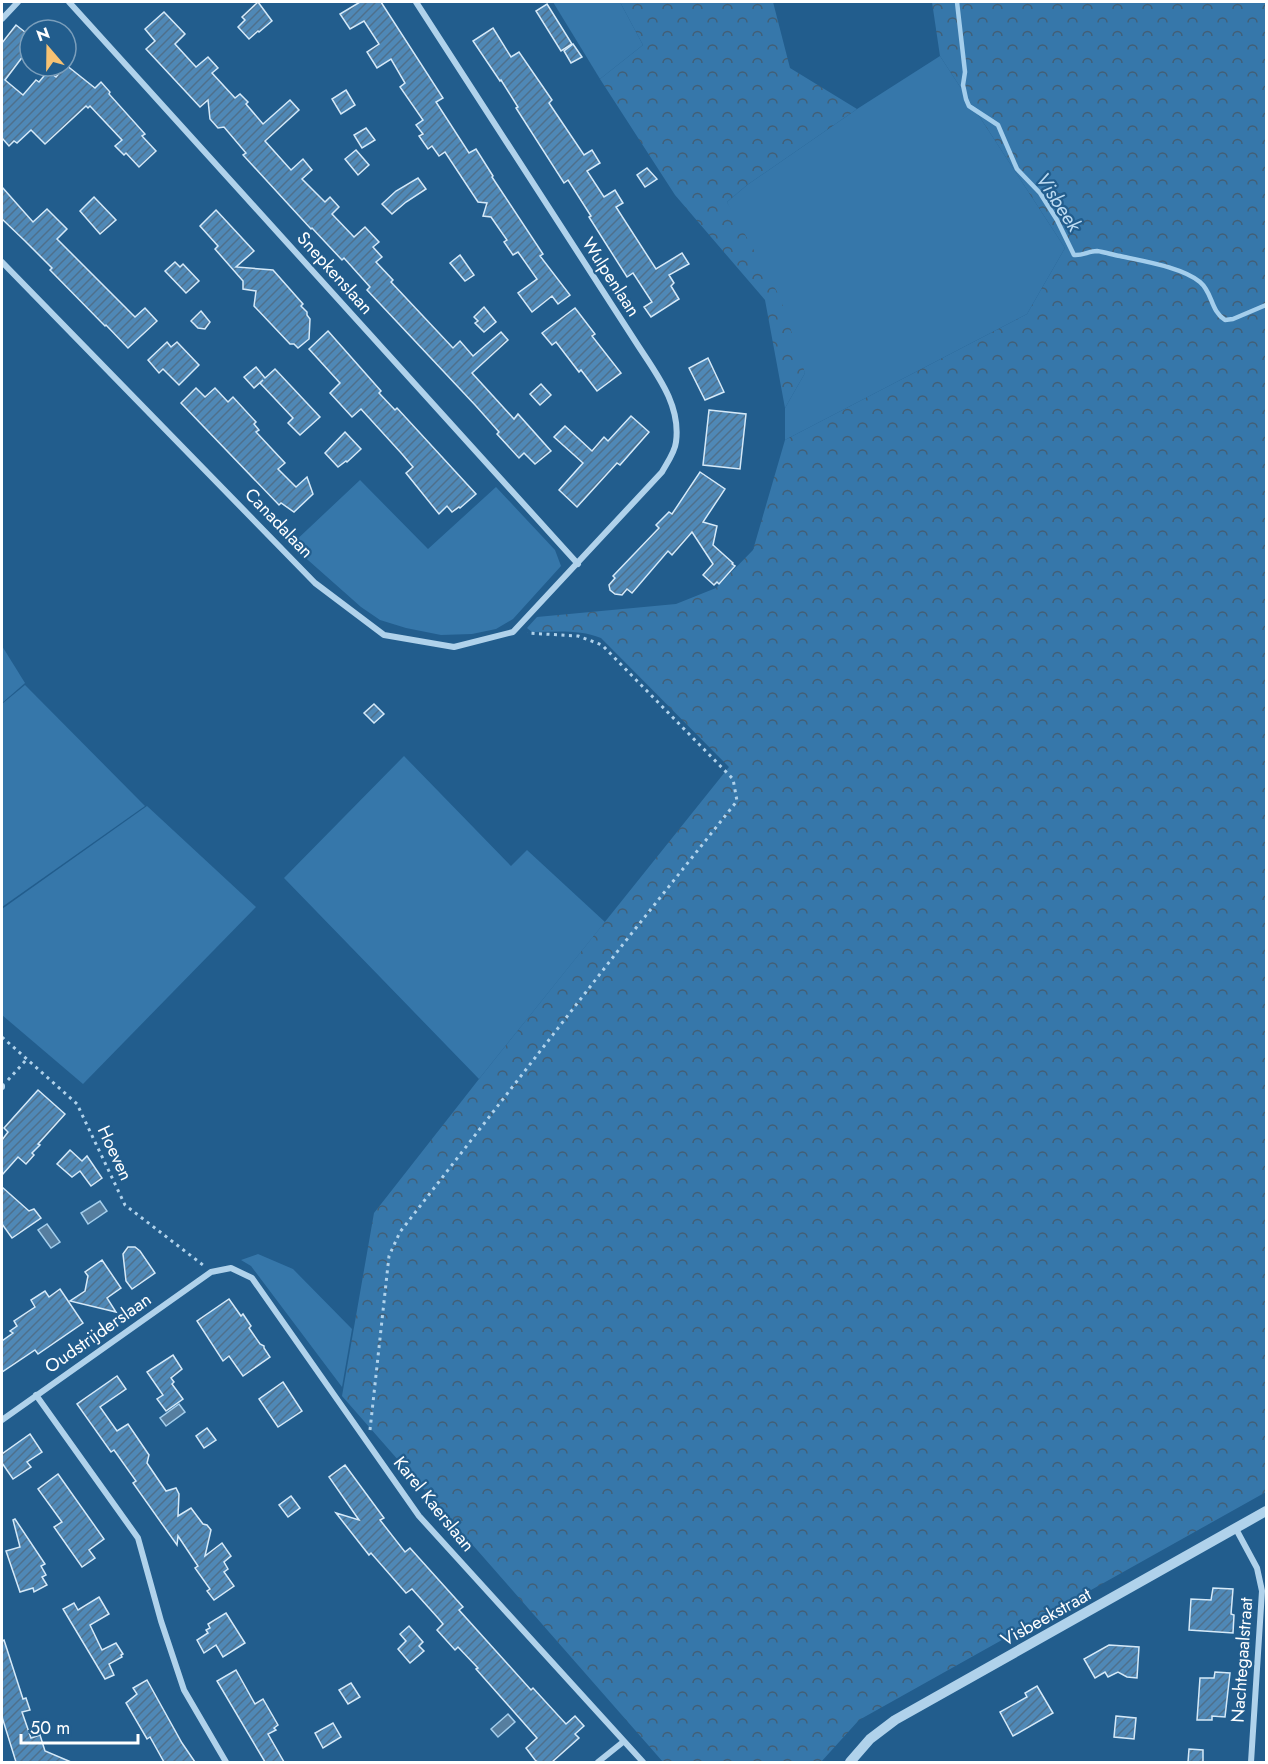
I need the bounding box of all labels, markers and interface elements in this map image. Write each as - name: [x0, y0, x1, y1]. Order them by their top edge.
- north arrow: [18, 18, 78, 78]
- text: N: [33, 21, 53, 47]
- water label: Visbeek: [1029, 167, 1089, 239]
- street label: Snepkenslaan: [291, 226, 379, 320]
- street label: Wulpenlaan: [576, 232, 646, 322]
- street label: Canadalaan: [239, 482, 319, 564]
- street label: Hoeven: [91, 1121, 139, 1185]
- street label: Oudstrijderslaan: [39, 1287, 157, 1379]
- street label: Karel Kaerslaan: [387, 1451, 481, 1557]
- street label: Visbeekstraat: [996, 1581, 1097, 1653]
- street label: Nachtegaalstraat: [1225, 1596, 1259, 1723]
- scale bar: [21, 1707, 138, 1745]
- text: 50 m: [30, 1715, 70, 1741]

